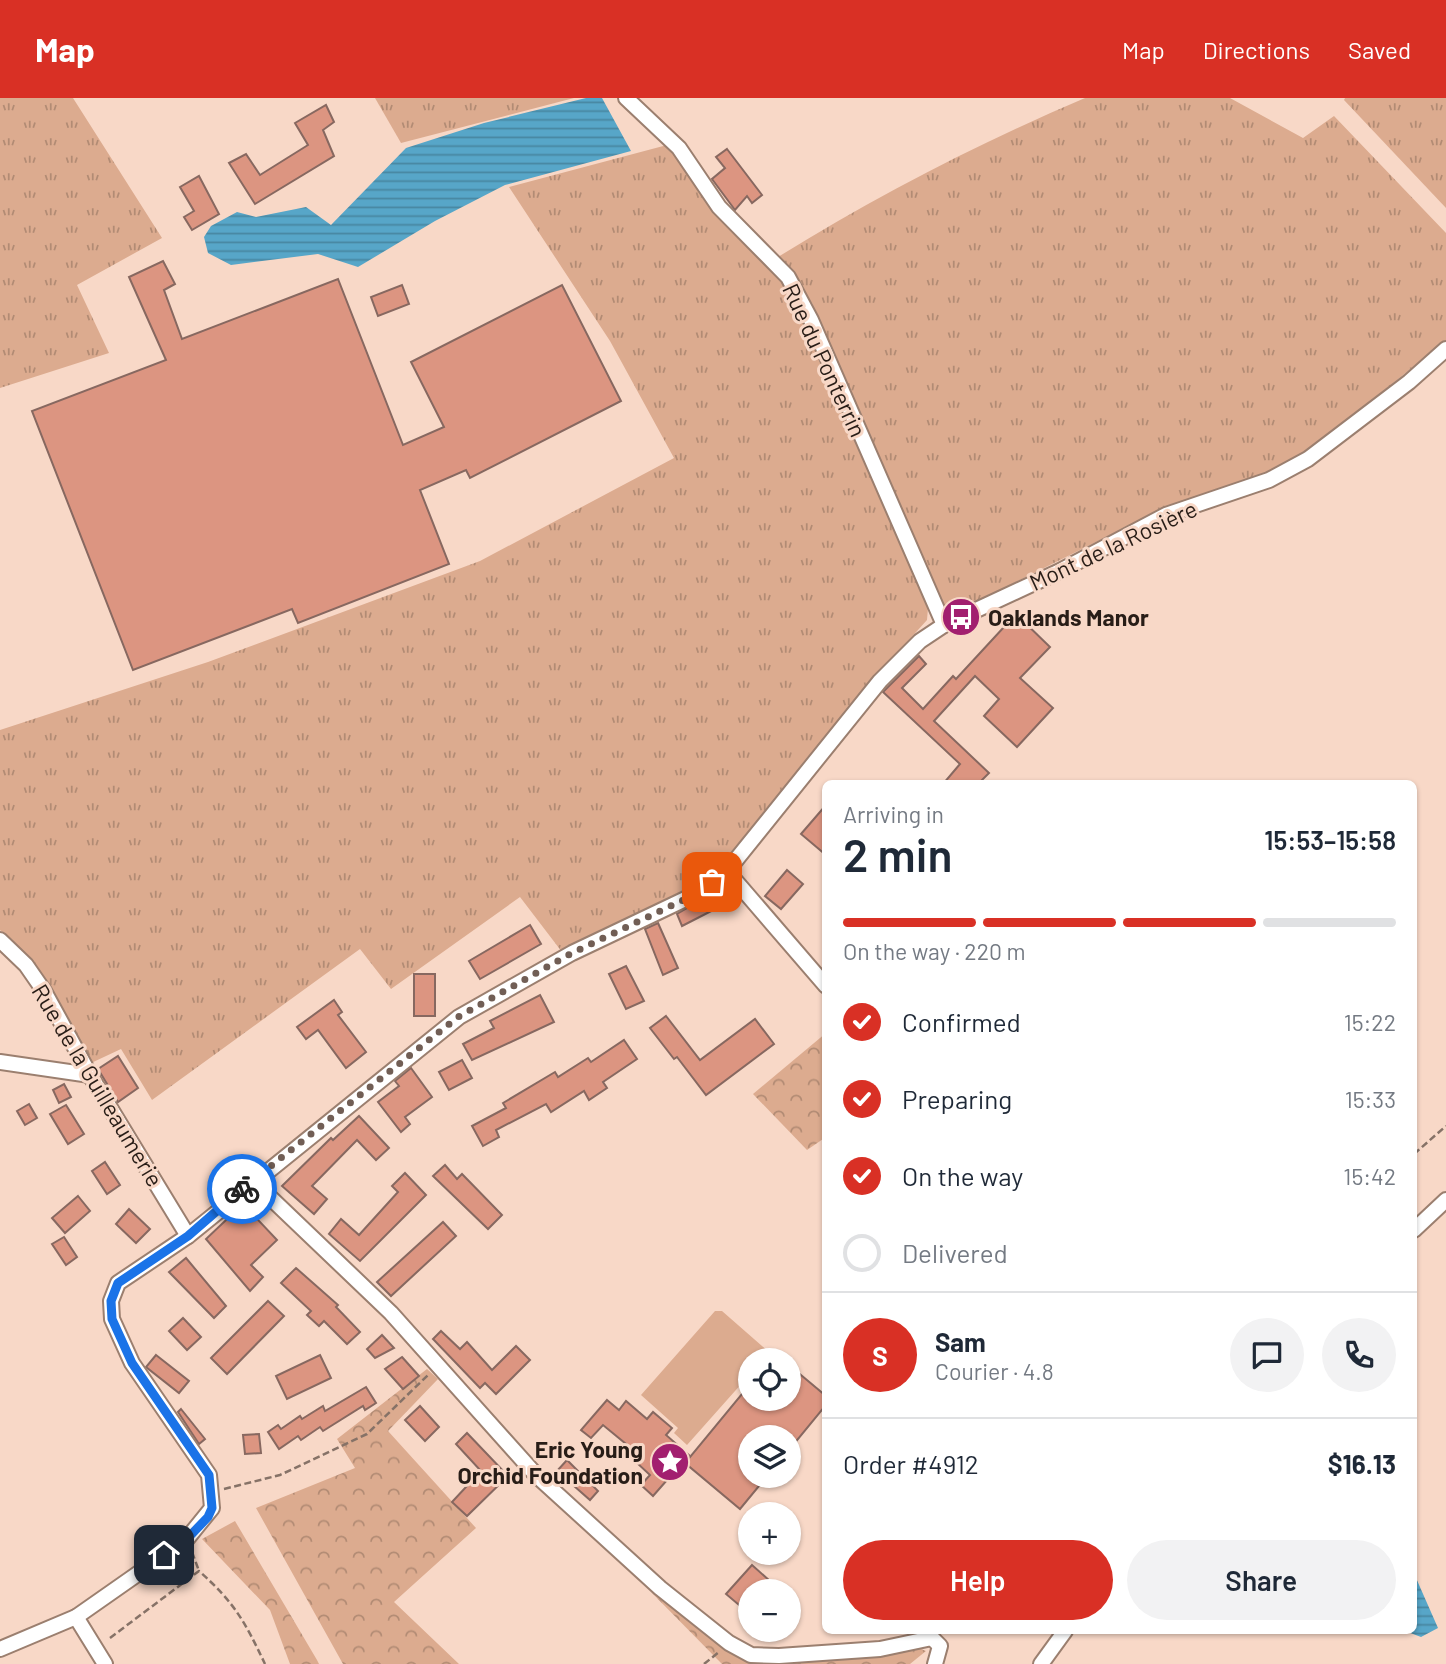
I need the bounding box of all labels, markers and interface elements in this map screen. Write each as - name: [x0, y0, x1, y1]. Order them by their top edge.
- text: Map: [35, 29, 95, 69]
- text: Map: [1122, 35, 1165, 64]
- text: Directions: [1203, 35, 1310, 64]
- text: Saved: [1348, 35, 1411, 64]
- street label: Rue du Ponterrin: [777, 279, 873, 441]
- street label: Mont de la Rosière: [1025, 494, 1201, 596]
- bus stop icon: Oaklands Manor: [940, 596, 982, 638]
- place label: Oaklands Manor: [988, 603, 1149, 631]
- text: Arriving in: [843, 800, 944, 828]
- text: 15:53–15:58: [1264, 824, 1396, 855]
- text: 2 min: [843, 826, 952, 881]
- pin: [682, 852, 742, 912]
- icon: bag: [693, 863, 731, 901]
- text: On the way · 220 m: [843, 937, 1026, 965]
- street label: Rue de la Guilleaumerie: [27, 979, 169, 1191]
- icon: check: [843, 1003, 881, 1041]
- text: Confirmed: [902, 1006, 1021, 1037]
- text: 15:22: [1344, 1008, 1396, 1036]
- icon: check: [843, 1080, 881, 1118]
- text: Preparing: [902, 1083, 1012, 1114]
- text: 15:33: [1345, 1085, 1396, 1113]
- courier: [207, 1154, 277, 1224]
- icon: check: [843, 1157, 881, 1195]
- text: On the way: [902, 1160, 1023, 1191]
- text: 15:42: [1343, 1162, 1396, 1190]
- icon: bike: [223, 1170, 261, 1208]
- text: Delivered: [902, 1237, 1008, 1268]
- button: chat: [1230, 1318, 1304, 1392]
- button: phone: [1322, 1318, 1396, 1392]
- text: Sam: [935, 1326, 986, 1357]
- text: S: [872, 1340, 888, 1371]
- map controls: [738, 1348, 801, 1642]
- button: locate: [738, 1348, 801, 1411]
- text: Courier · 4.8: [935, 1357, 1054, 1385]
- button: layers: [738, 1425, 801, 1488]
- place label: Eric Young Orchid Foundation: [457, 1435, 643, 1489]
- place icon: Eric Young Orchid Foundation: [649, 1441, 691, 1483]
- text: Order #4912: [843, 1448, 979, 1479]
- text: $16.13: [1328, 1448, 1396, 1479]
- button: +: [738, 1502, 801, 1565]
- pin: [134, 1525, 194, 1585]
- icon: home: [145, 1536, 183, 1574]
- button: Help: [843, 1540, 1113, 1620]
- button: Share: [1127, 1540, 1396, 1620]
- button: −: [738, 1579, 801, 1642]

